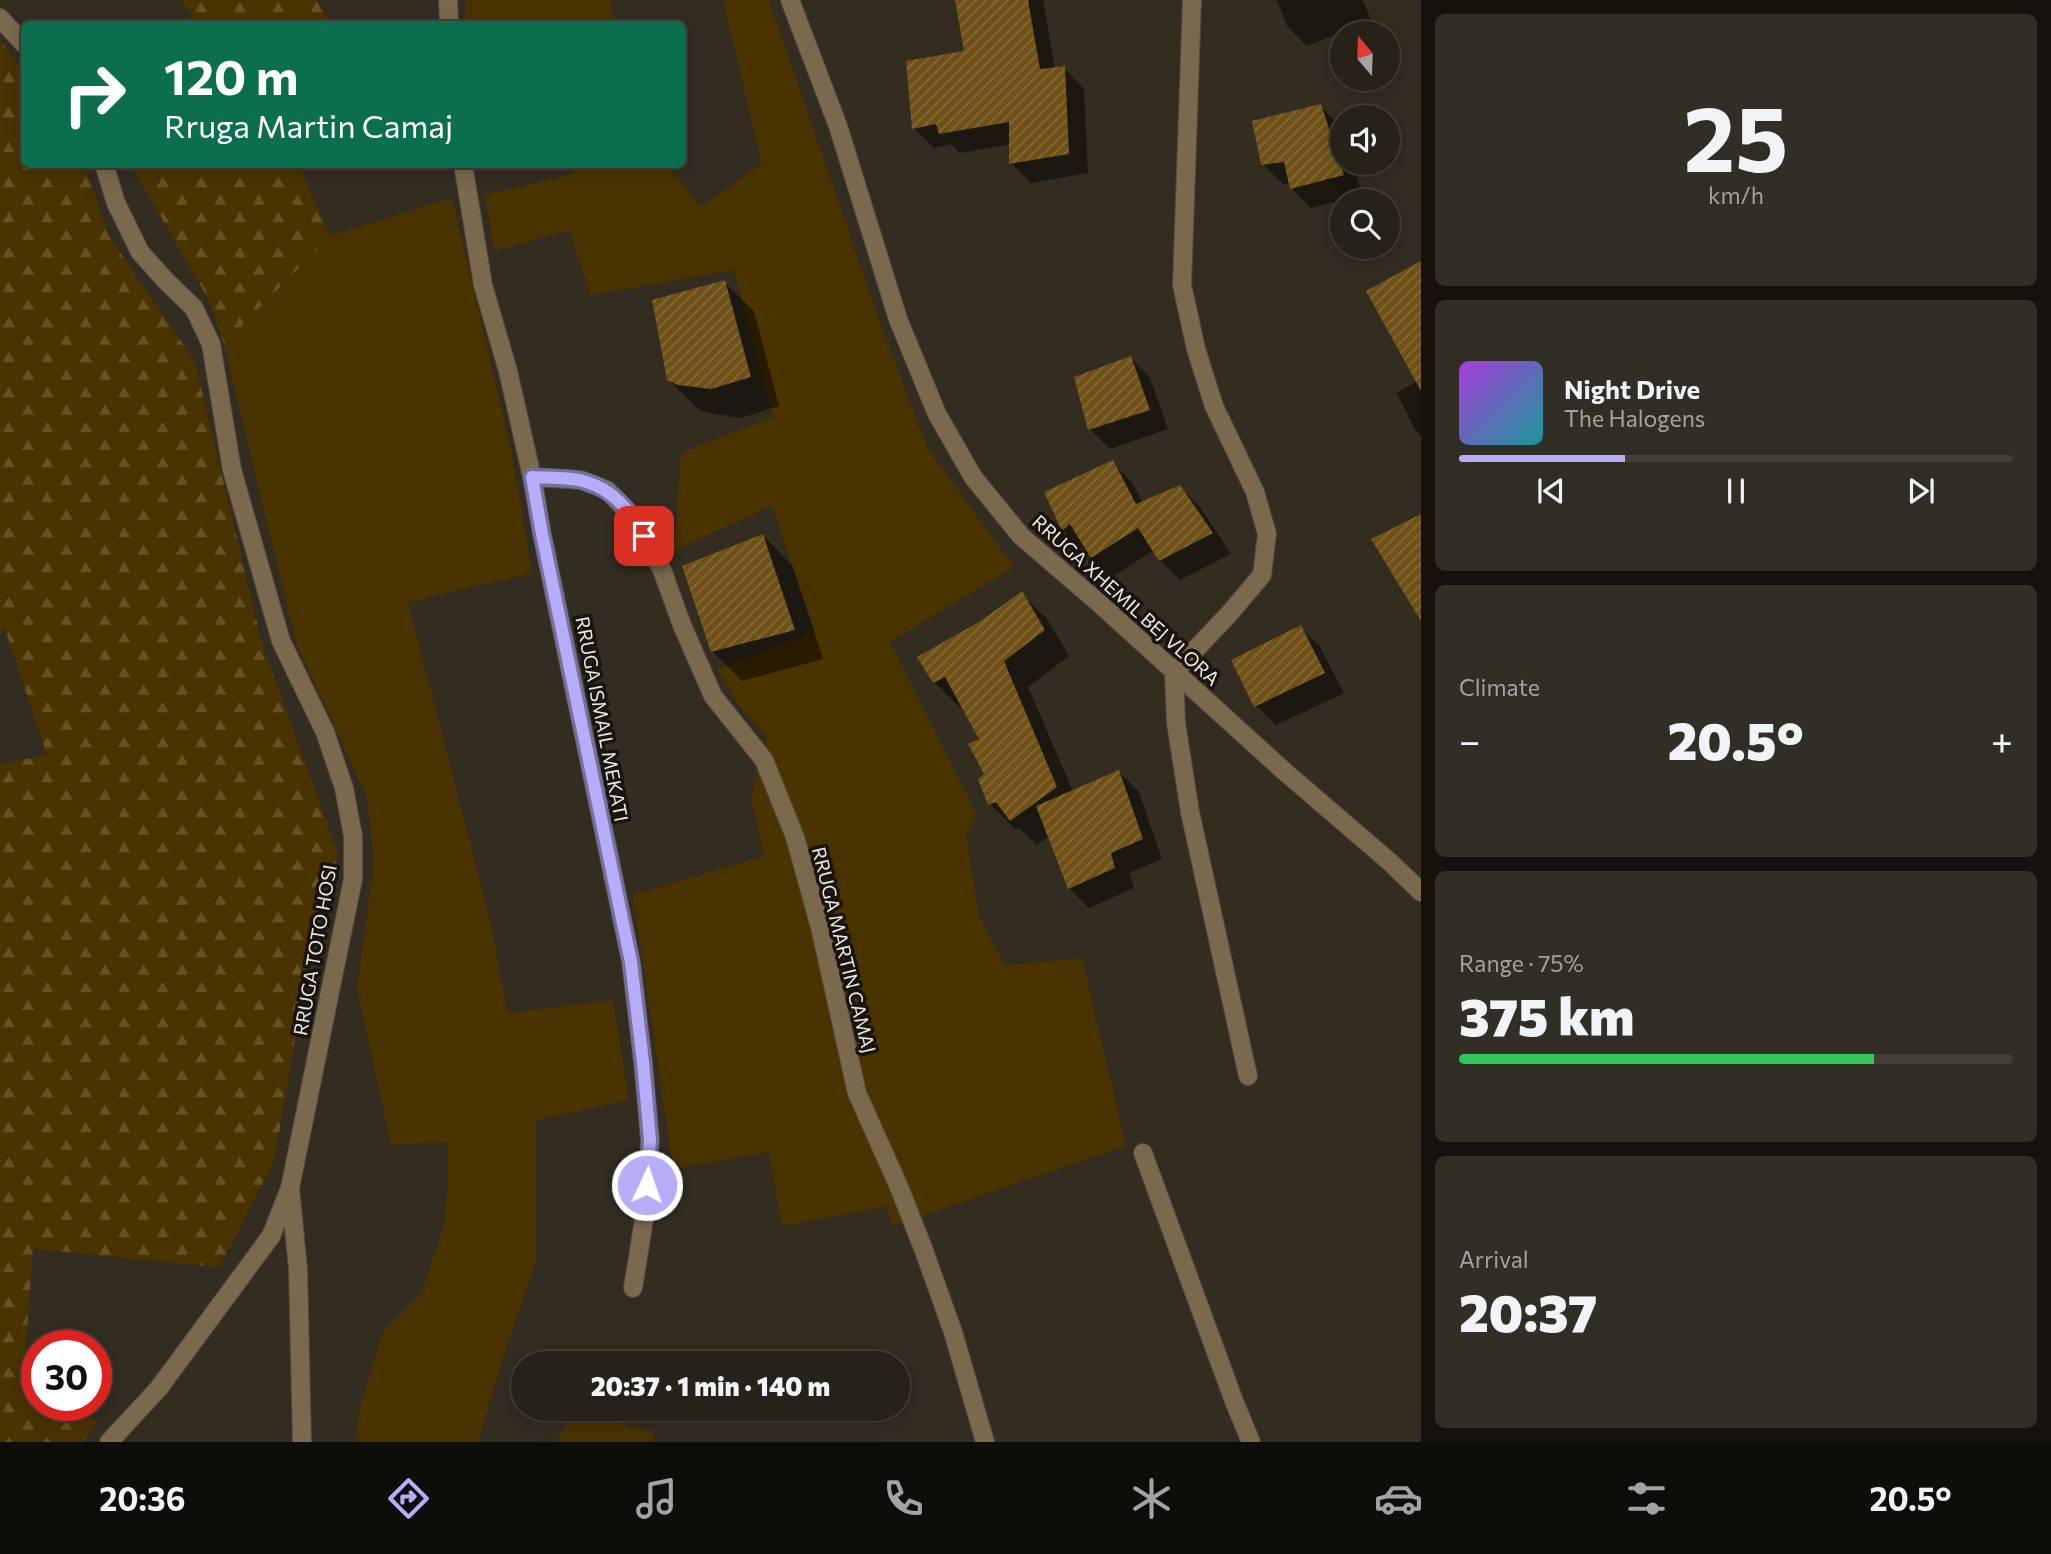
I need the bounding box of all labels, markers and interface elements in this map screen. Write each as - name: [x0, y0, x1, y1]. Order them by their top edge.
- north arrow: [1330, 21, 1400, 91]
- map controls: [1330, 21, 1400, 259]
- text: 120 m: [164, 45, 298, 105]
- icon: right: [49, 49, 140, 140]
- text: 25: [1684, 79, 1788, 191]
- text: Rruga Martin Camaj: [164, 105, 453, 145]
- button: sound: [1330, 105, 1400, 175]
- text: km/h: [1708, 181, 1764, 209]
- button: search: [1330, 189, 1400, 259]
- text: Night Drive: [1564, 373, 1700, 404]
- text: The Halogens: [1564, 404, 1705, 432]
- icon: previous: [1532, 472, 1570, 510]
- icon: pause: [1717, 472, 1755, 510]
- icon: next: [1902, 472, 1940, 510]
- pin: [614, 506, 674, 566]
- street label: RRUGA XHEMIL BEJ VLORA: [1028, 510, 1225, 690]
- icon: arrive: [625, 517, 663, 555]
- street label: RRUGA ISMAIL MEKATI: [571, 614, 634, 823]
- text: Climate: [1459, 673, 1540, 701]
- text: 20.5°: [1667, 707, 1804, 771]
- text: −: [1459, 716, 1481, 763]
- text: +: [1991, 716, 2013, 763]
- street label: RRUGA MARTIN CAMAJ: [808, 844, 881, 1055]
- street label: RRUGA TOTO HOSI: [288, 863, 341, 1037]
- text: Range · 75%: [1459, 949, 1584, 977]
- text: 375 km: [1459, 983, 1634, 1047]
- position arrow: [610, 1148, 684, 1222]
- text: Arrival: [1459, 1245, 1529, 1273]
- text: 20:37: [1459, 1279, 1597, 1343]
- speed limit sign: 30: [21, 1330, 112, 1421]
- text: 20:37 · 1 min · 140 m: [591, 1370, 830, 1401]
- icon: directions: [384, 1474, 433, 1523]
- icon: music: [632, 1474, 681, 1523]
- icon: phone: [879, 1474, 928, 1523]
- icon: climate: [1127, 1474, 1176, 1523]
- icon: car: [1374, 1474, 1423, 1523]
- icon: filters: [1622, 1474, 1671, 1523]
- text: 20:36: [99, 1478, 185, 1518]
- text: 20.5°: [1869, 1478, 1952, 1518]

